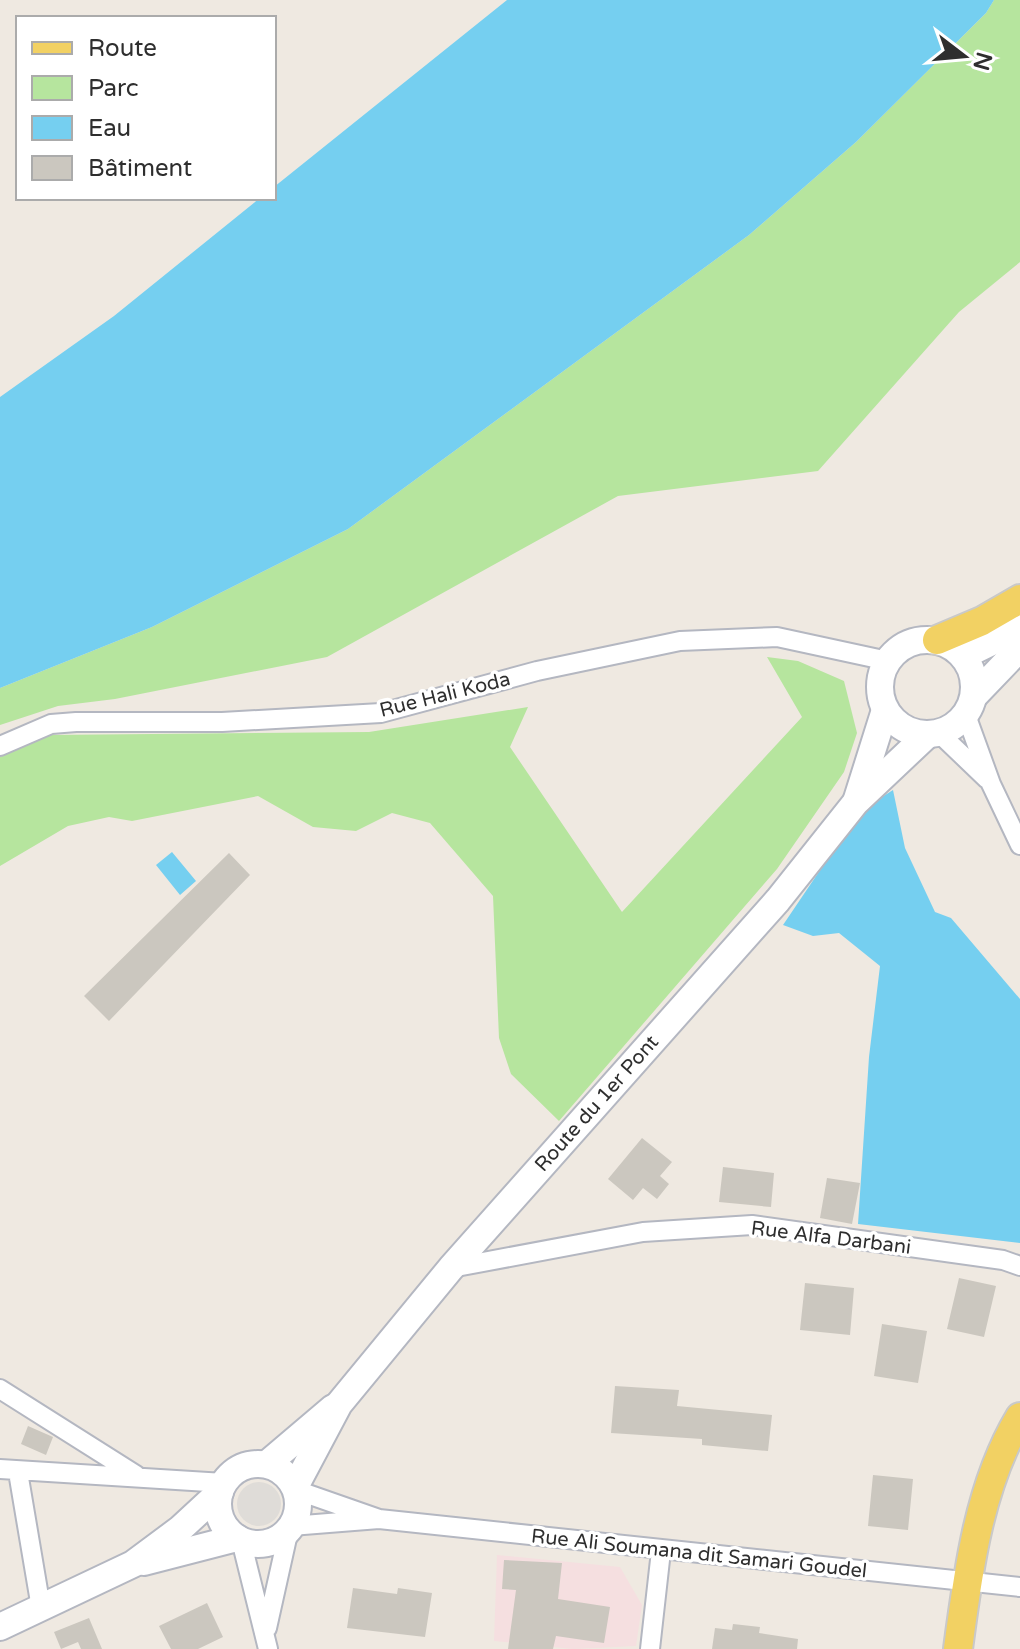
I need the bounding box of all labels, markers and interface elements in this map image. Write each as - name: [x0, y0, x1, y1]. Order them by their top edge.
- legend: [16, 16, 276, 200]
- north arrow: [924, 16, 1004, 96]
- text: Route: [88, 34, 157, 63]
- text: N: [967, 49, 997, 73]
- text: Parc: [88, 74, 139, 103]
- text: Eau: [88, 114, 131, 143]
- text: Bâtiment: [88, 154, 192, 183]
- street label: Rue Hali Koda: [377, 667, 513, 723]
- street label: Route du 1er Pont: [530, 1030, 664, 1177]
- street label: Rue Alfa Darbani: [750, 1216, 912, 1260]
- street label: Rue Ali Soumana dit Samari Goudel: [530, 1524, 868, 1584]

